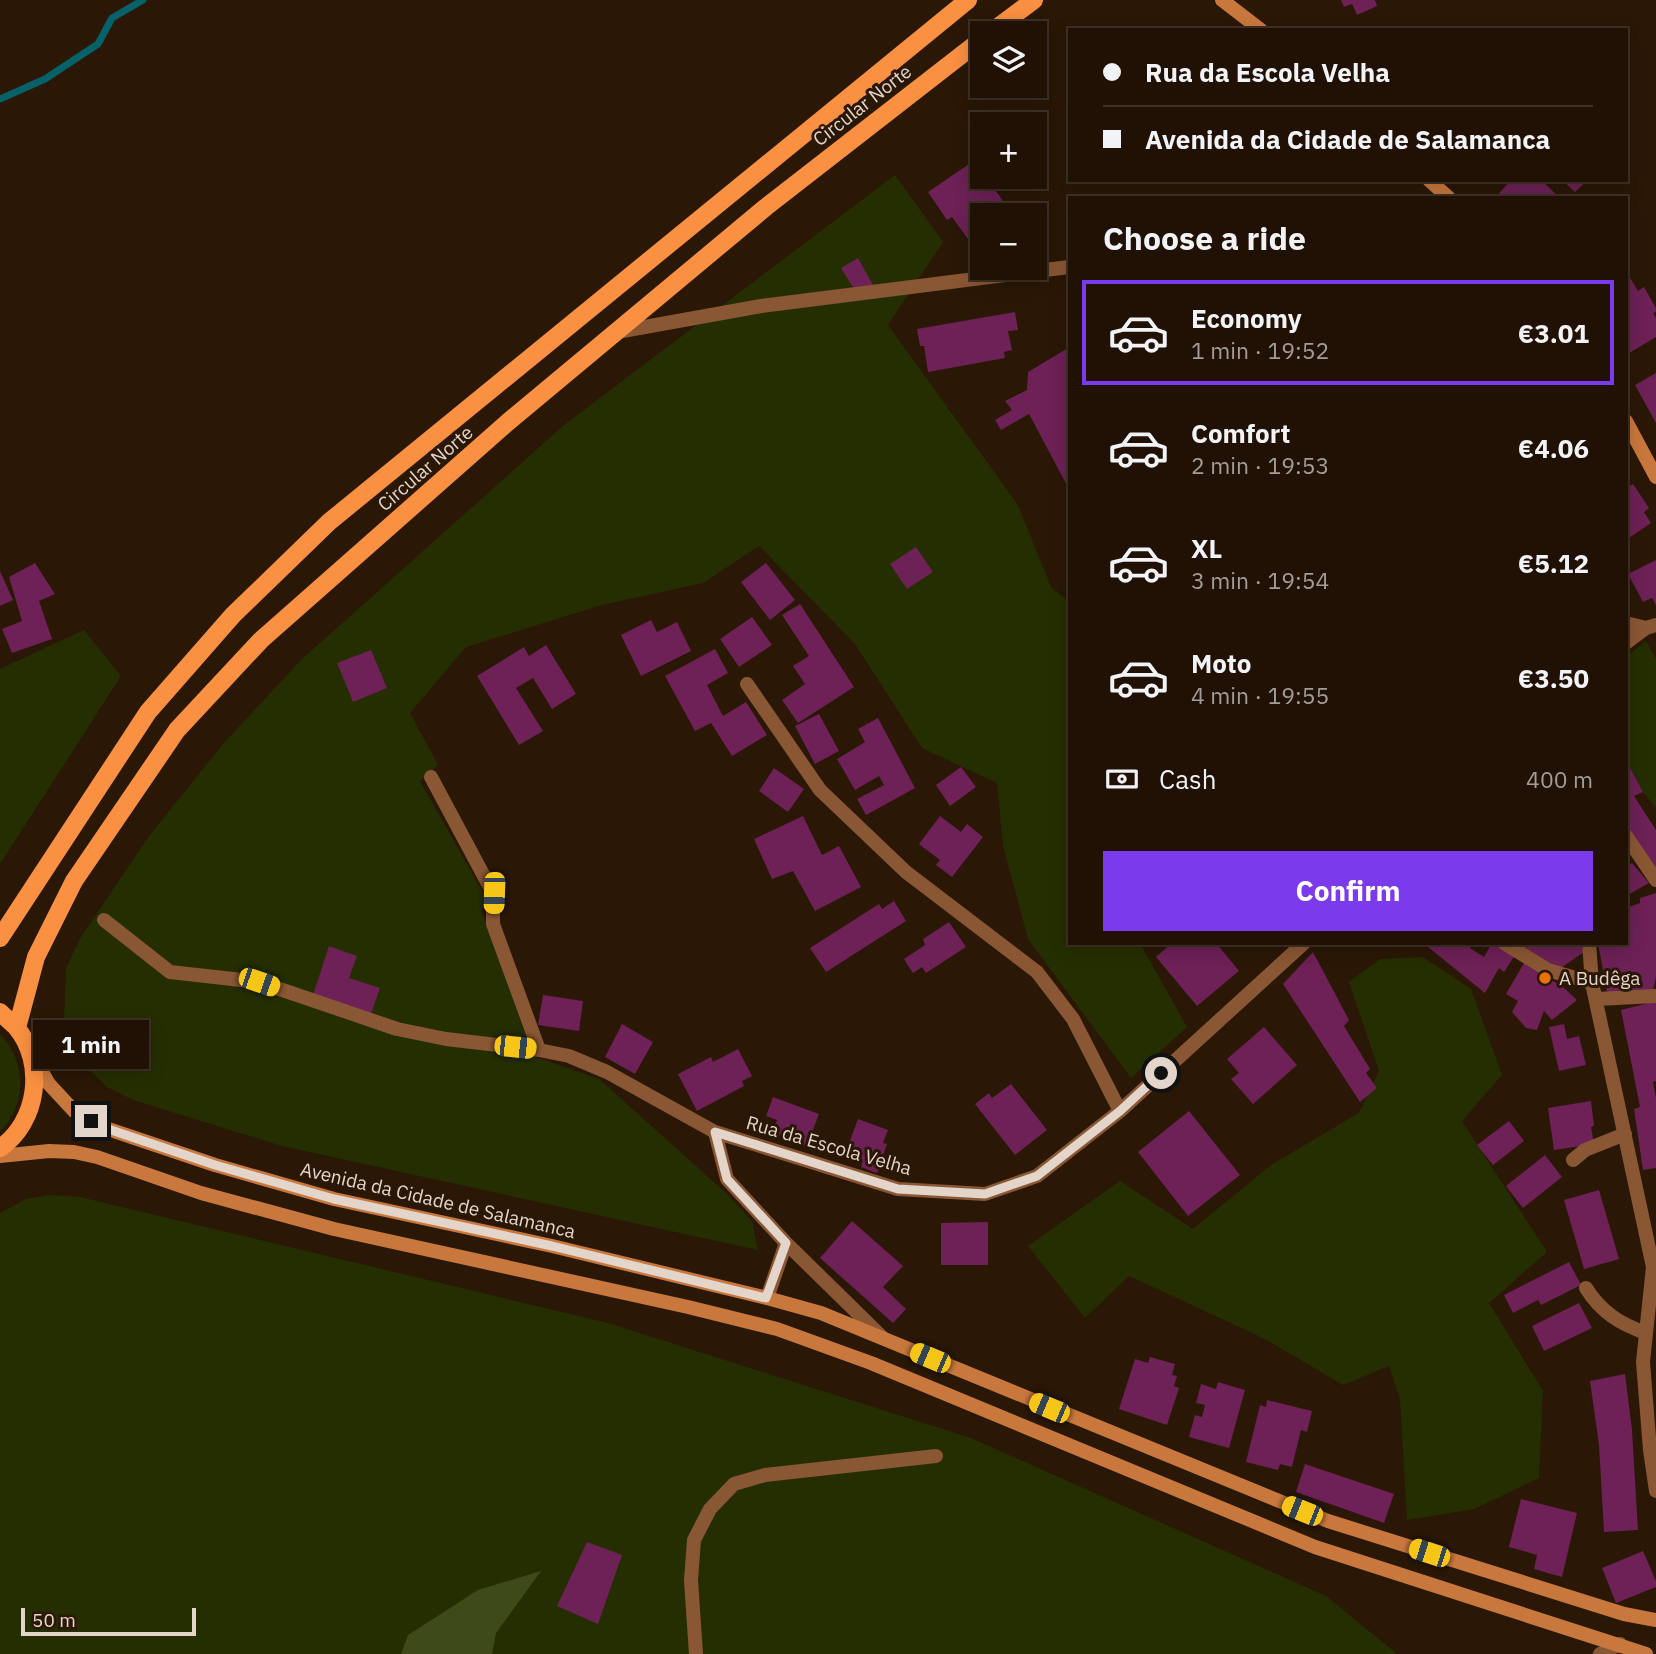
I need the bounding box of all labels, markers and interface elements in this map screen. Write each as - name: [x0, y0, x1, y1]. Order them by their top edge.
- map controls: [970, 21, 1047, 280]
- button: layers: [970, 21, 1047, 98]
- text: Rua da Escola Velha: [1145, 55, 1390, 89]
- street label: Circular Norte: [808, 59, 916, 151]
- button: +: [970, 112, 1047, 189]
- text: Avenida da Cidade de Salamanca: [1145, 122, 1550, 156]
- button: −: [970, 203, 1047, 280]
- text: Choose a ride: [1103, 217, 1306, 259]
- icon: car: [1107, 301, 1170, 364]
- text: Economy: [1191, 301, 1302, 335]
- text: €3.01: [1518, 316, 1589, 350]
- text: 1 min · 19:52: [1191, 335, 1329, 365]
- icon: car: [1107, 416, 1170, 479]
- text: Comfort: [1191, 416, 1290, 450]
- street label: Circular Norte: [372, 420, 478, 516]
- text: €4.06: [1518, 431, 1589, 465]
- text: 2 min · 19:53: [1191, 450, 1329, 480]
- icon: car: [1107, 531, 1170, 594]
- text: XL: [1191, 531, 1222, 565]
- text: €5.12: [1518, 546, 1589, 580]
- text: 3 min · 19:54: [1191, 565, 1329, 595]
- icon: car: [1107, 646, 1170, 709]
- text: Moto: [1191, 646, 1251, 680]
- text: €3.50: [1518, 661, 1589, 695]
- text: 4 min · 19:55: [1191, 680, 1329, 710]
- icon: cash: [1103, 760, 1141, 798]
- text: Cash: [1159, 762, 1216, 796]
- text: 400 m: [1526, 764, 1593, 794]
- button: Confirm: [1103, 851, 1593, 931]
- car: [483, 872, 506, 914]
- car: [236, 965, 283, 999]
- place label: A Budêga: [1559, 966, 1640, 990]
- marker: A Budêga: [1537, 970, 1553, 986]
- callout: 1 min: [33, 1020, 149, 1068]
- text: 1 min: [61, 1029, 121, 1059]
- car: [494, 1034, 537, 1060]
- route start: [1145, 1057, 1177, 1089]
- route end: [75, 1105, 107, 1137]
- street label: Rua da Escola Velha: [744, 1110, 914, 1180]
- street label: Avenida da Cidade de Salamanca: [298, 1157, 578, 1243]
- car: [907, 1340, 954, 1376]
- car: [1026, 1390, 1073, 1426]
- car: [1279, 1493, 1326, 1529]
- car: [1406, 1537, 1453, 1569]
- scale bar: [21, 1605, 196, 1637]
- text: 50 m: [32, 1608, 76, 1632]

